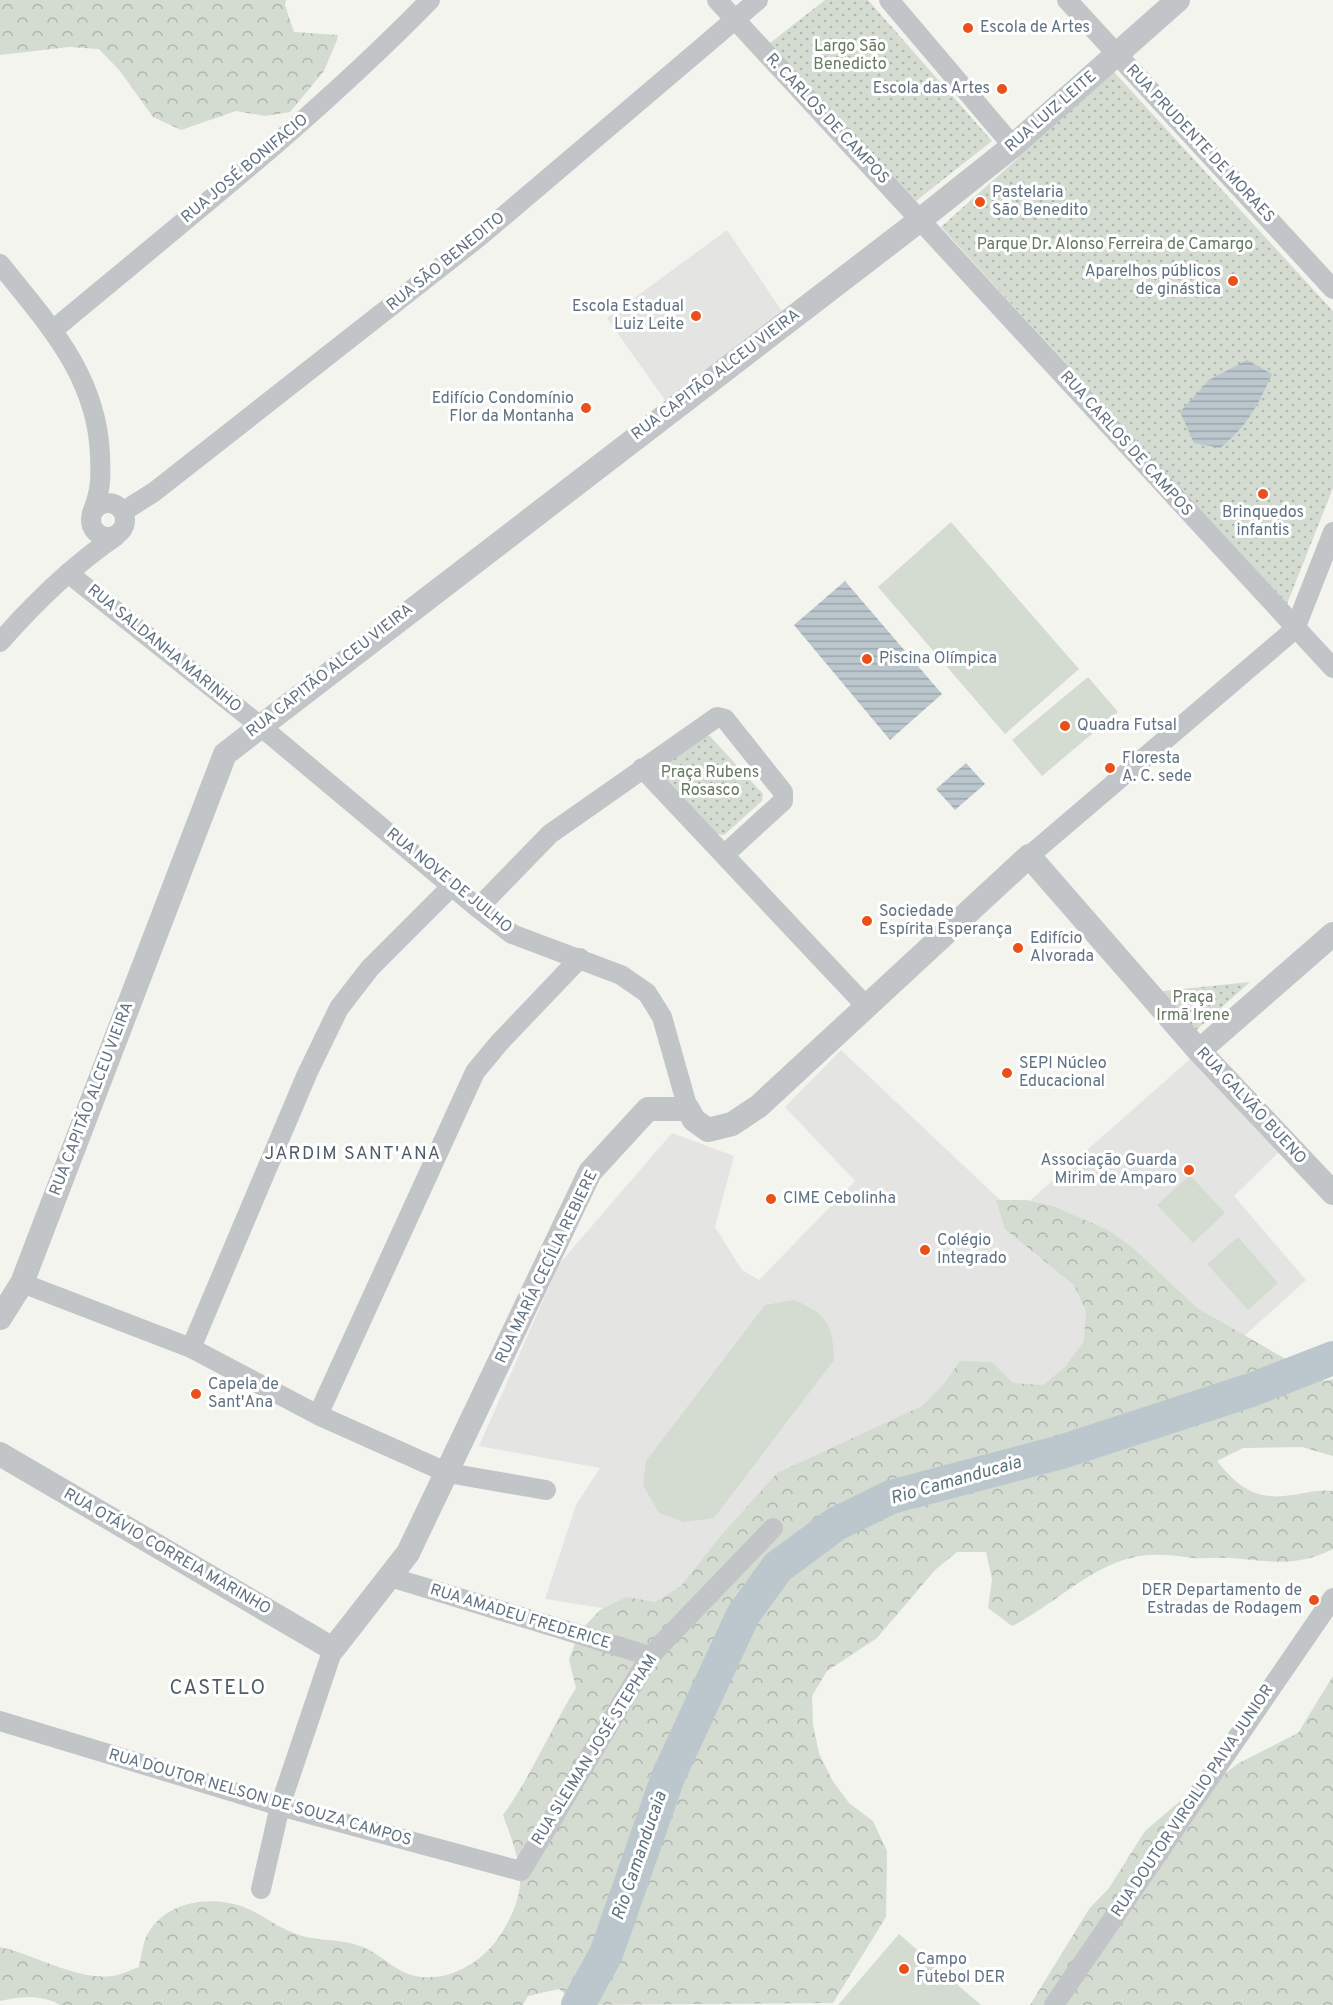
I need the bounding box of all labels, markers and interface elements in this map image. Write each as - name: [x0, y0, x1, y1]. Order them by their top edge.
- place label: Escola de Artes: [980, 18, 1090, 38]
- marker: Escola de Artes: [961, 21, 975, 35]
- park label: Largo São Benedicto: [813, 37, 887, 75]
- street label: R. CARLOS DE CAMPOS: [761, 49, 893, 189]
- street label: RUA PRUDENTE DE MORAES: [1121, 61, 1279, 227]
- street label: RUA LUIZ LEITE: [1001, 67, 1101, 157]
- place label: Escola das Artes: [873, 79, 990, 99]
- marker: Escola das Artes: [995, 82, 1009, 96]
- street label: RUA JOSÉ BONIFACIO: [176, 109, 312, 228]
- place label: Pastelaria São Benedito: [992, 183, 1088, 221]
- marker: Pastelaria São Benedito: [973, 195, 987, 209]
- street label: RUA SÃO BENEDITO: [381, 206, 509, 316]
- park label: Parque Dr. Alonso Ferreira de Camargo: [977, 235, 1253, 255]
- place label: Aparelhos públicos de ginástica: [1085, 262, 1221, 300]
- marker: Aparelhos públicos de ginástica: [1226, 274, 1240, 288]
- place label: Escola Estadual Luiz Leite: [572, 297, 684, 335]
- street label: RUA CAPITÃO ALCEU VIEIRA: [626, 303, 804, 445]
- marker: Escola Estadual Luiz Leite: [689, 309, 703, 323]
- street label: RUA CARLOS DE CAMPOS: [1055, 367, 1197, 521]
- place label: Edifício Condomínio Flor da Montanha: [432, 389, 574, 427]
- marker: Edifício Condomínio Flor da Montanha: [579, 401, 593, 415]
- marker: Brinquedos infantis: [1256, 487, 1270, 501]
- place label: Brinquedos infantis: [1222, 503, 1304, 541]
- street label: RUA SALDANHA MARINHO: [83, 581, 245, 717]
- street label: RUA CAPITÃO ALCEU VIEIRA: [241, 597, 417, 742]
- place label: Piscina Olímpica: [879, 649, 997, 669]
- marker: Piscina Olímpica: [860, 652, 874, 666]
- place label: Quadra Futsal: [1077, 716, 1177, 736]
- marker: Quadra Futsal: [1058, 719, 1072, 733]
- place label: Floresta A. C. sede: [1122, 749, 1192, 787]
- marker: Floresta A. C. sede: [1103, 761, 1117, 775]
- park label: Praça Rubens Rosasco: [661, 763, 759, 801]
- street label: RUA NOVE DE JULHO: [382, 824, 516, 938]
- place label: Sociedade Espírita Esperança: [879, 902, 1012, 940]
- marker: Sociedade Espírita Esperança: [860, 914, 874, 928]
- place label: Edifício Alvorada: [1030, 929, 1094, 967]
- marker: Edifício Alvorada: [1011, 941, 1025, 955]
- park label: Praça Irmã Irene: [1156, 988, 1230, 1026]
- street label: RUA CAPITÃO ALCEU VIEIRA: [43, 998, 138, 1199]
- street label: RUA GALVÃO BUENO: [1192, 1041, 1312, 1169]
- place label: SEPI Núcleo Educacional: [1019, 1054, 1107, 1092]
- marker: SEPI Núcleo Educacional: [1000, 1066, 1014, 1080]
- district label: JARDIM SANT'ANA: [265, 1143, 442, 1166]
- place label: Associação Guarda Mirim de Amparo: [1041, 1151, 1177, 1189]
- marker: Associação Guarda Mirim de Amparo: [1182, 1163, 1196, 1177]
- street label: RUA MARÍA CECÍLIA REBIERE: [490, 1166, 603, 1367]
- place label: CIME Cebolinha: [783, 1189, 896, 1209]
- marker: CIME Cebolinha: [764, 1192, 778, 1206]
- place label: Colégio Integrado: [937, 1231, 1007, 1269]
- marker: Colégio Integrado: [918, 1243, 932, 1257]
- place label: Capela de Sant'Ana: [208, 1375, 279, 1413]
- marker: Capela de Sant'Ana: [189, 1387, 203, 1401]
- water label: Rio Camanducaia: [888, 1451, 1025, 1511]
- street label: RUA OTÁVIO CORREIA MARINHO: [60, 1483, 275, 1620]
- street label: RUA AMADEU FREDERICE: [427, 1580, 613, 1654]
- place label: DER Departamento de Estradas de Rodagem: [1141, 1581, 1302, 1619]
- marker: DER Departamento de Estradas de Rodagem: [1307, 1593, 1321, 1607]
- street label: RUA SLEIMAN JOSÉ STEPHAM: [526, 1650, 662, 1849]
- district label: CASTELO: [169, 1676, 267, 1702]
- street label: RUA DOUTOR VIRGILIO PAIVA JUNIOR: [1107, 1681, 1279, 1921]
- street label: RUA DOUTOR NELSON DE SOUZA CAMPOS: [106, 1745, 414, 1851]
- water label: Rio Camanducaia: [607, 1788, 673, 1924]
- place label: Campo Futebol DER: [916, 1950, 1005, 1988]
- marker: Campo Futebol DER: [897, 1962, 911, 1976]

